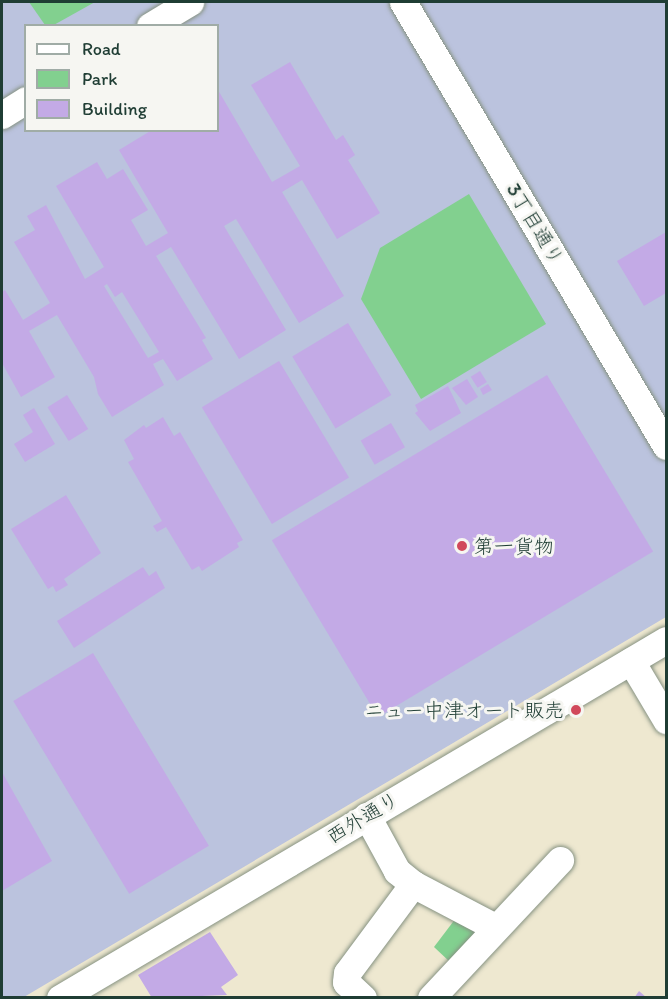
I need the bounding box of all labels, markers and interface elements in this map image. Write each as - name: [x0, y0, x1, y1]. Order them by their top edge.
- legend: [24, 24, 219, 132]
- text: Road: [82, 38, 121, 60]
- text: Park: [82, 68, 117, 90]
- text: Building: [82, 98, 147, 120]
- street label: 3丁目通り: [501, 179, 569, 269]
- place label: 第一貨物: [474, 534, 554, 558]
- marker: 第一貨物: [455, 539, 469, 553]
- place label: ニュー中津オート販売: [364, 698, 564, 722]
- marker: ニュー中津オート販売: [569, 703, 583, 717]
- street label: 西外通り: [323, 787, 403, 849]

